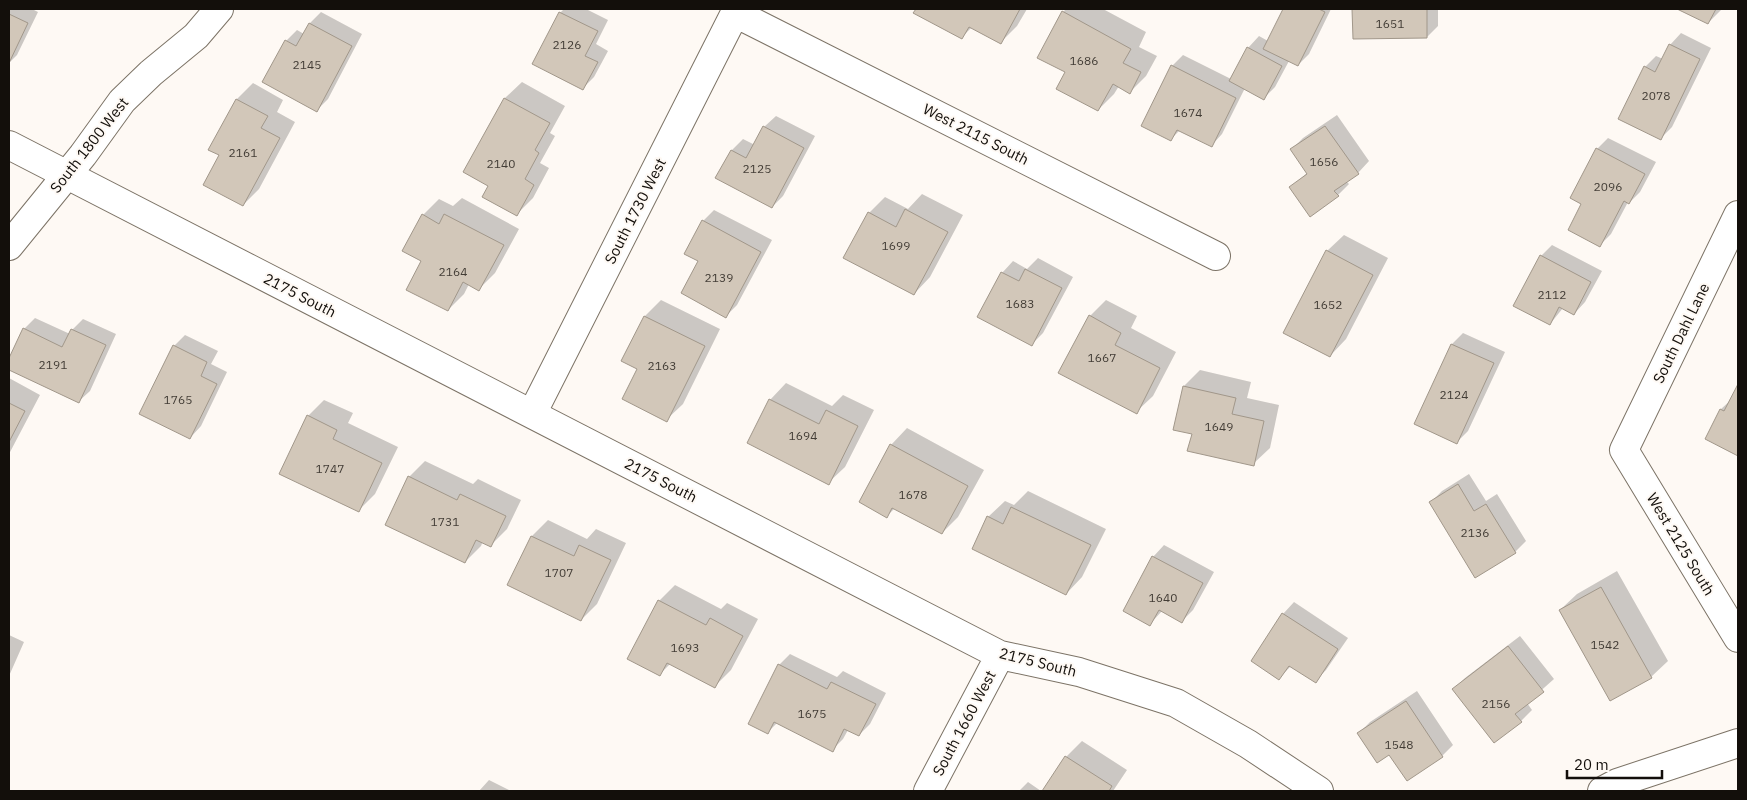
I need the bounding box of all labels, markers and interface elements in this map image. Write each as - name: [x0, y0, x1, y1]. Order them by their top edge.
- house number: 1651: [1376, 16, 1404, 31]
- house number: 2126: [553, 37, 581, 52]
- house number: 1686: [1070, 53, 1098, 68]
- house number: 2145: [293, 57, 321, 72]
- house number: 2078: [1642, 88, 1670, 103]
- street label: South 1800 West: [46, 93, 132, 197]
- street label: West 2115 South: [920, 99, 1032, 169]
- house number: 1674: [1174, 105, 1202, 120]
- house number: 2161: [229, 145, 257, 160]
- house number: 1656: [1310, 154, 1338, 169]
- street label: South 1730 West: [600, 155, 670, 267]
- house number: 2140: [487, 156, 515, 171]
- house number: 2125: [743, 161, 771, 176]
- house number: 2096: [1594, 179, 1622, 194]
- house number: 1699: [882, 238, 910, 253]
- house number: 2164: [439, 264, 467, 279]
- street label: 2175 South: [261, 269, 339, 321]
- house number: 2139: [705, 270, 733, 285]
- street label: South Dahl Lane: [1648, 280, 1714, 386]
- house number: 2112: [1538, 287, 1566, 302]
- house number: 1683: [1006, 296, 1034, 311]
- house number: 1652: [1314, 297, 1342, 312]
- house number: 1667: [1088, 350, 1116, 365]
- house number: 2191: [39, 357, 67, 372]
- house number: 2163: [648, 358, 676, 373]
- house number: 2124: [1440, 387, 1468, 402]
- house number: 1765: [164, 392, 192, 407]
- house number: 1649: [1205, 419, 1233, 434]
- house number: 1694: [789, 428, 817, 443]
- street label: 2175 South: [622, 454, 700, 506]
- house number: 1747: [316, 461, 344, 476]
- house number: 1678: [899, 487, 927, 502]
- street label: West 2125 South: [1643, 489, 1719, 599]
- house number: 1731: [431, 514, 459, 529]
- house number: 2136: [1461, 525, 1489, 540]
- house number: 1707: [545, 565, 573, 580]
- house number: 1640: [1149, 590, 1177, 605]
- house number: 1542: [1591, 637, 1619, 652]
- house number: 1693: [671, 640, 699, 655]
- street label: 2175 South: [997, 643, 1079, 681]
- street label: South 1660 West: [928, 667, 1000, 779]
- house number: 2156: [1482, 696, 1510, 711]
- house number: 1675: [798, 706, 826, 721]
- house number: 1548: [1385, 737, 1413, 752]
- scale bar: [1567, 748, 1662, 780]
- text: 20 m: [1574, 755, 1609, 774]

